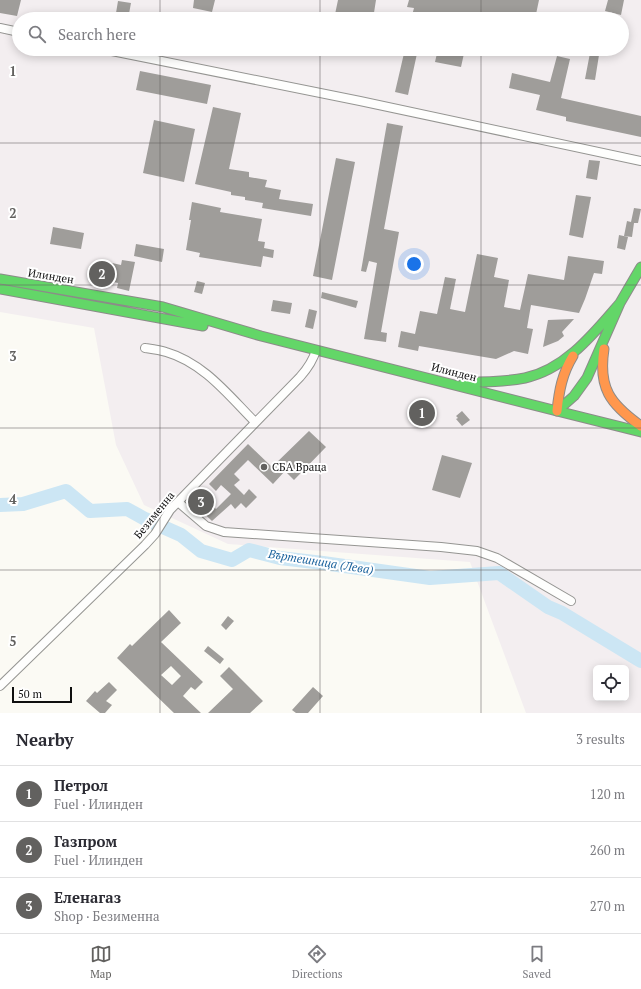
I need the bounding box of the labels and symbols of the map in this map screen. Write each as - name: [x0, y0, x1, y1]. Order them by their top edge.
- text: 1: [9, 62, 17, 80]
- text: 2: [9, 204, 17, 222]
- your location: [404, 254, 424, 274]
- pin: 2: [89, 259, 115, 289]
- street label: Илинден: [27, 265, 75, 287]
- text: 3: [9, 347, 17, 365]
- street label: Илинден: [430, 360, 478, 384]
- pin: 1: [409, 398, 435, 428]
- place label: СБА Враца: [272, 460, 327, 474]
- marker: СБА Враца: [259, 462, 269, 472]
- pin: 3: [188, 487, 214, 517]
- street label: Безименна: [131, 488, 178, 541]
- text: 4: [9, 490, 17, 508]
- water label: Въртешница (Лева): [266, 546, 375, 577]
- text: 5: [9, 632, 17, 650]
- scale bar: [12, 685, 72, 704]

